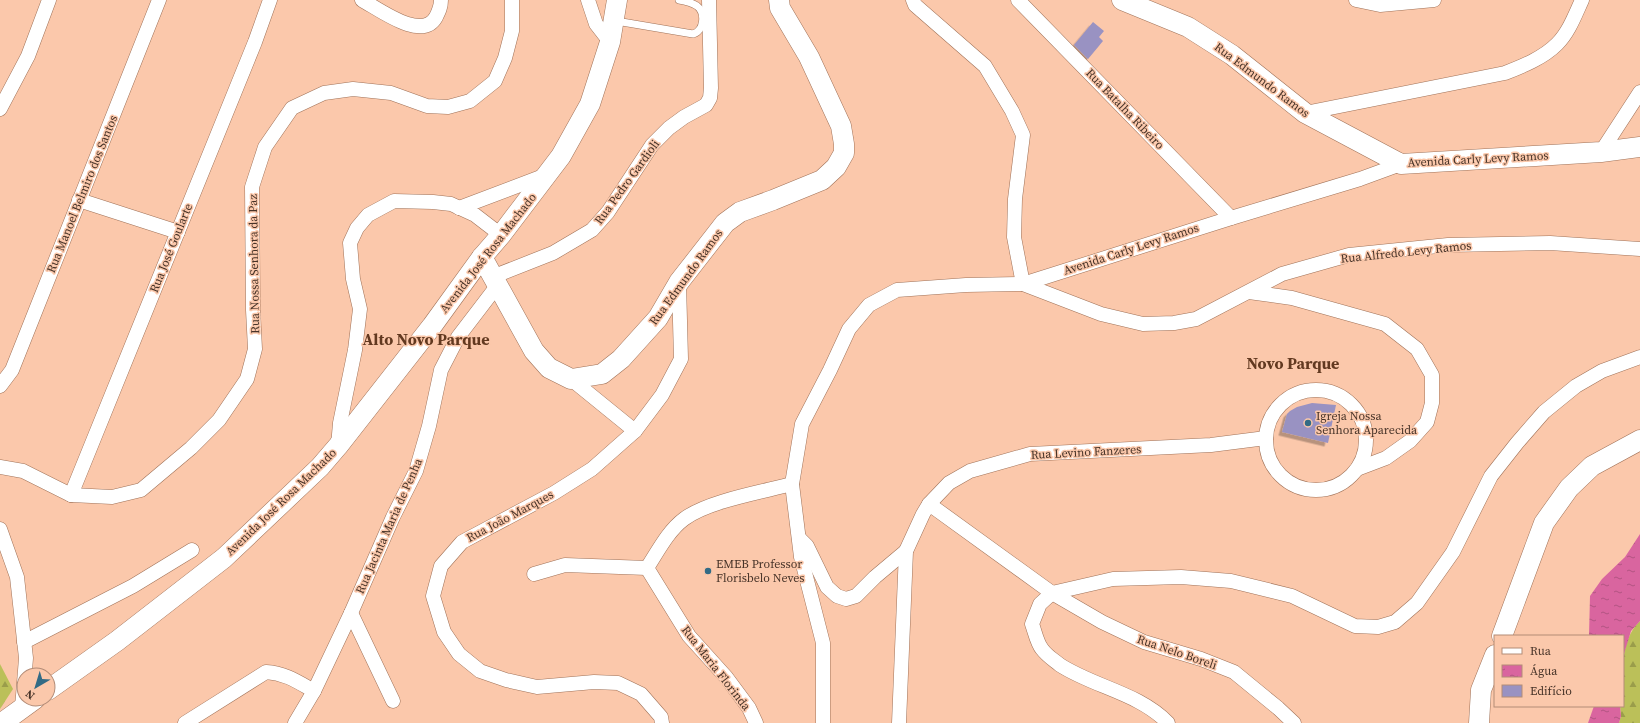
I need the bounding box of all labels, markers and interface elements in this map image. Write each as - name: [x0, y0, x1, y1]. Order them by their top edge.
- street label: Rua Edmundo Ramos: [1211, 39, 1313, 121]
- street label: Rua Batalha Ribeiro: [1082, 65, 1168, 153]
- street label: Rua Manoel Belmiro dos Santos: [43, 113, 121, 275]
- street label: Rua Pedro Gardioli: [591, 136, 663, 228]
- street label: Avenida Carly Levy Ramos: [1407, 147, 1549, 171]
- street label: Avenida José Rosa Machado: [436, 189, 540, 316]
- street label: Rua Nossa Senhora da Paz: [245, 194, 263, 334]
- street label: Rua José Goularte: [146, 201, 196, 295]
- street label: Avenida Carly Levy Ramos: [1061, 220, 1201, 278]
- street label: Rua Edmundo Ramos: [646, 226, 726, 328]
- street label: Rua Alfredo Levy Ramos: [1340, 237, 1472, 267]
- district label: Alto Novo Parque: [363, 328, 490, 350]
- district label: Novo Parque: [1247, 352, 1339, 374]
- place label: Igreja Nossa Senhora Aparecida: [1316, 408, 1418, 438]
- marker: Igreja Nossa Senhora Aparecida: [1303, 418, 1313, 428]
- street label: Rua Levino Fanzeres: [1030, 441, 1142, 463]
- street label: Avenida José Rosa Machado: [222, 445, 340, 559]
- street label: Rua Jacinta Maria de Penha: [352, 455, 427, 596]
- street label: Rua João Marques: [464, 486, 556, 546]
- place label: EMEB Professor Florisbelo Neves: [716, 556, 805, 586]
- marker: EMEB Professor Florisbelo Neves: [703, 566, 713, 576]
- street label: Rua Maria Florinda: [678, 622, 755, 714]
- street label: Rua Nelo Boreli: [1135, 631, 1219, 673]
- legend: [1494, 635, 1624, 707]
- text: Rua: [1530, 643, 1552, 659]
- text: Água: [1530, 663, 1558, 679]
- north arrow: [16, 667, 56, 707]
- text: Edifício: [1530, 683, 1572, 699]
- text: N: [22, 686, 38, 703]

